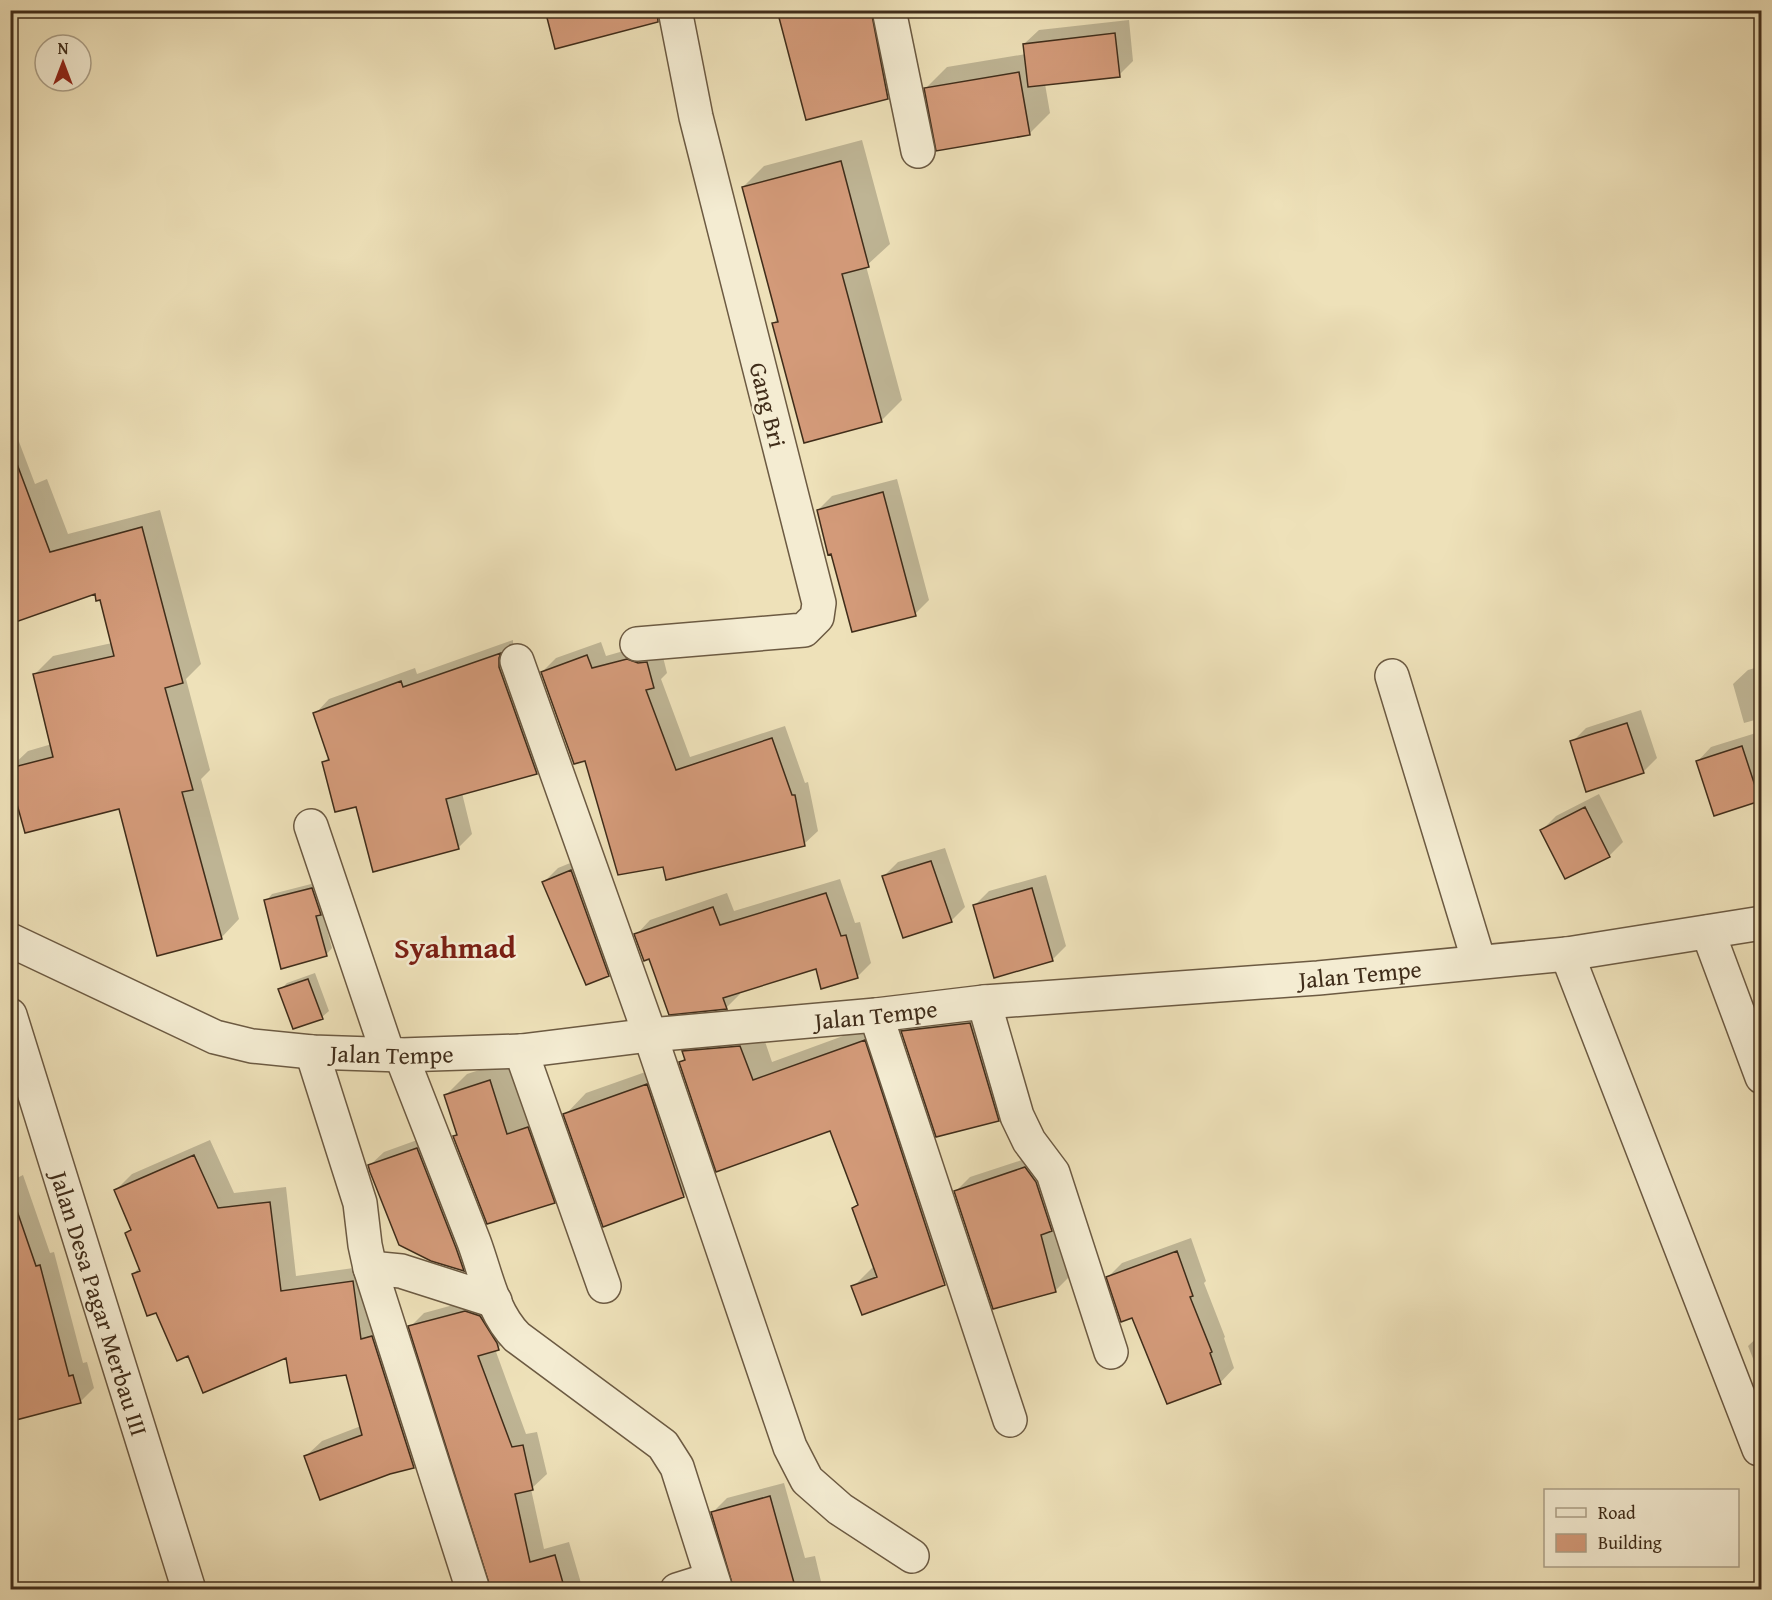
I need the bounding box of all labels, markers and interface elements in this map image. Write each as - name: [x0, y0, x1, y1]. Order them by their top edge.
- north arrow: [33, 33, 93, 93]
- text: N: [58, 36, 69, 60]
- street label: Gang Bri: [741, 359, 795, 451]
- district label: Syahmad: [394, 925, 517, 969]
- street label: Jalan Tempe: [1294, 951, 1423, 997]
- street label: Jalan Tempe: [810, 990, 939, 1038]
- street label: Jalan Tempe: [327, 1035, 454, 1073]
- street label: Jalan Desa Pagar Merbau III: [41, 1164, 157, 1440]
- legend: [1544, 1489, 1739, 1567]
- text: Road: [1598, 1499, 1636, 1526]
- text: Building: [1598, 1529, 1662, 1556]

